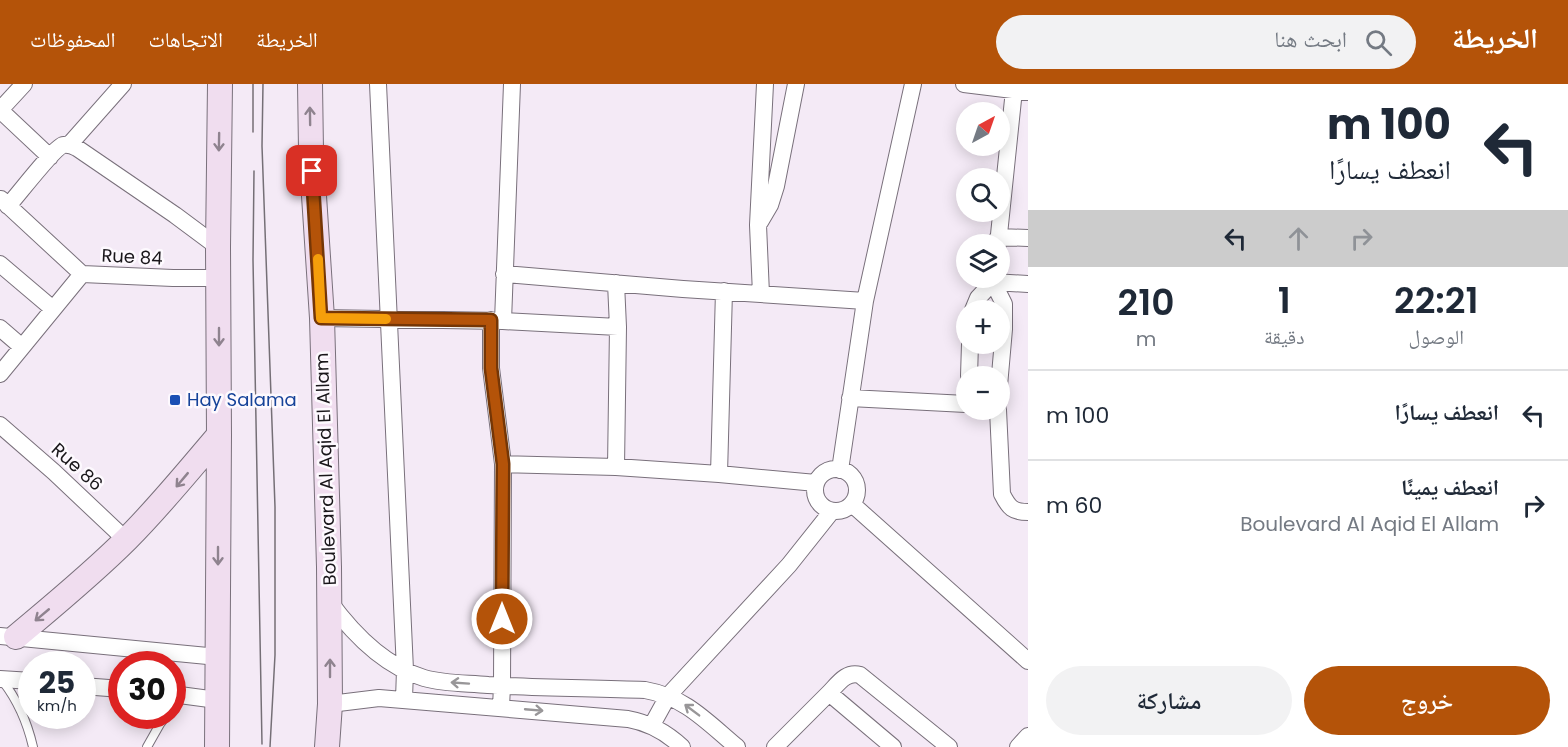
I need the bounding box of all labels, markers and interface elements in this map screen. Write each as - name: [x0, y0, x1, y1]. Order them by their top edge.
- search box: [996, 15, 1416, 69]
- text: الخريطة: [1452, 19, 1538, 58]
- text: ابحث هنا: [1274, 24, 1347, 55]
- text: المحفوظات: [30, 25, 115, 54]
- text: الاتجاهات: [148, 25, 223, 54]
- text: الخريطة: [256, 25, 318, 54]
- icon: search: [1362, 26, 1395, 59]
- text: 100 m: [1327, 95, 1451, 154]
- north arrow: [956, 102, 1010, 156]
- map controls: [956, 102, 1010, 420]
- one-way arrow: [305, 107, 316, 127]
- icon: left: [1472, 108, 1550, 186]
- one-way arrow: [213, 132, 225, 152]
- pin: [286, 145, 337, 196]
- text: انعطف يسارًا: [1329, 151, 1451, 188]
- icon: arrive: [295, 154, 328, 187]
- button: search: [956, 168, 1010, 222]
- icon: left: [1219, 222, 1252, 255]
- icon: ahead: [1282, 222, 1315, 255]
- icon: right: [1345, 222, 1378, 255]
- button: layers: [956, 234, 1010, 288]
- street label: Rue 84: [101, 242, 163, 271]
- text: 1: [1278, 275, 1291, 326]
- text: 22:21: [1394, 275, 1479, 326]
- text: 210: [1117, 277, 1174, 328]
- button: +: [956, 300, 1010, 354]
- text: دقيقة: [1264, 323, 1305, 351]
- text: الوصول: [1409, 323, 1464, 351]
- text: m: [1136, 325, 1156, 353]
- one-way arrow: [213, 327, 225, 347]
- street label: Boulevard Al Aqid El Allam: [309, 352, 342, 586]
- button: −: [956, 366, 1010, 420]
- place label: Hay Salama: [187, 387, 297, 412]
- marker: Hay Salama: [168, 393, 182, 407]
- text: انعطف يسارًا: [1395, 397, 1499, 428]
- icon: left: [1517, 399, 1550, 432]
- text: 100 m: [1046, 400, 1109, 431]
- street label: Rue 86: [46, 437, 108, 496]
- one-way arrow: [175, 471, 188, 487]
- text: انعطف يمينًا: [1401, 472, 1499, 503]
- icon: right: [1517, 489, 1550, 522]
- text: 60 m: [1046, 490, 1102, 521]
- text: Boulevard Al Aqid El Allam: [1240, 510, 1499, 538]
- one-way arrow: [212, 546, 224, 566]
- position arrow: [470, 587, 534, 651]
- one-way arrow: [34, 609, 50, 622]
- speed limit sign: 30: [108, 651, 186, 729]
- one-way arrow: [324, 658, 336, 678]
- text: 25: [39, 661, 75, 704]
- button: مشاركة: [1046, 666, 1292, 735]
- button: خروج: [1304, 666, 1550, 735]
- one-way arrow: [451, 677, 471, 688]
- text: km/h: [37, 695, 77, 716]
- one-way arrow: [685, 704, 701, 716]
- one-way arrow: [524, 705, 544, 716]

